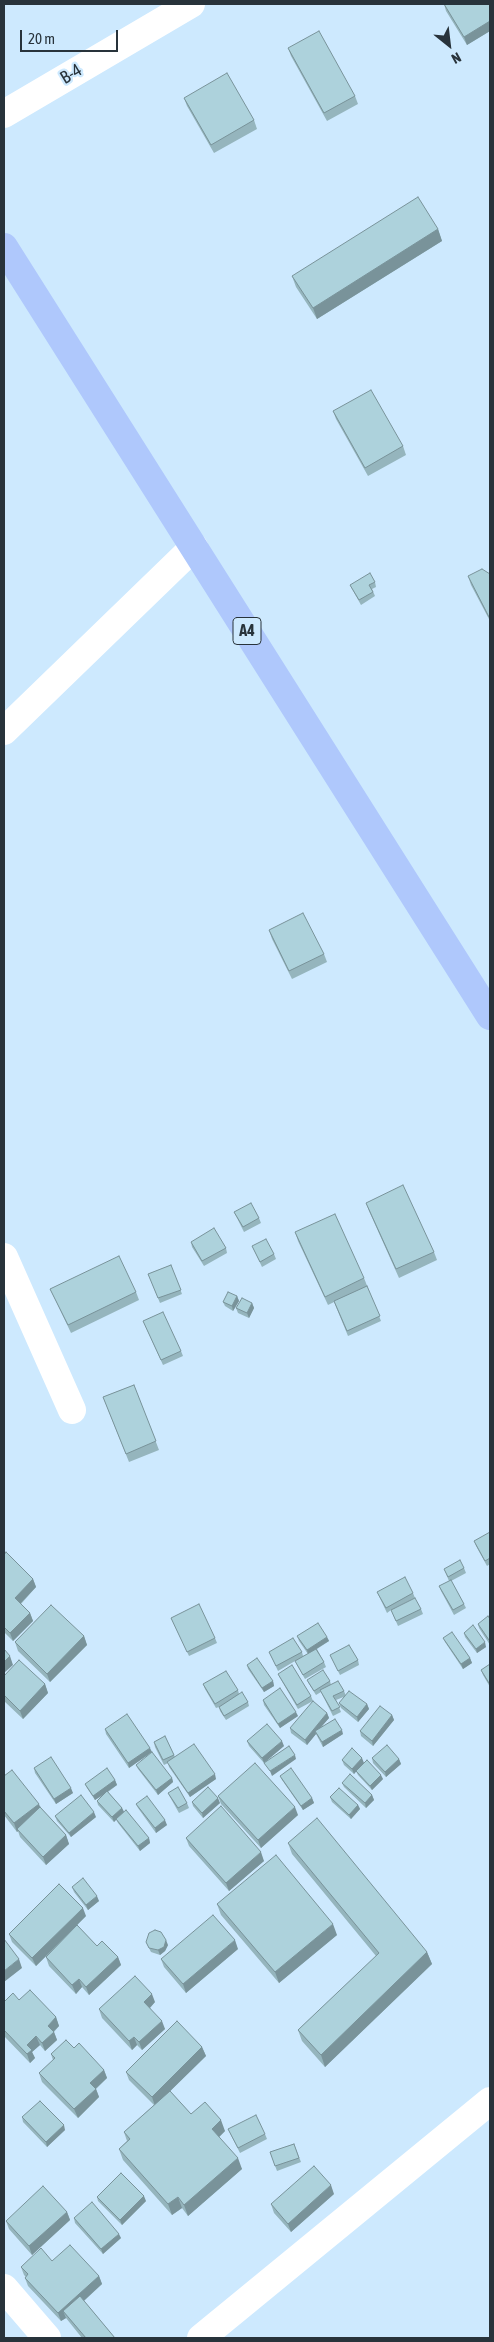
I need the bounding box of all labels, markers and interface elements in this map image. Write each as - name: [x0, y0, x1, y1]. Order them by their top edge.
- scale bar: [22, 20, 120, 52]
- north arrow: [424, 20, 474, 70]
- text: 20 m: [28, 30, 55, 47]
- text: N: [449, 49, 464, 67]
- street label: B-4: [56, 59, 86, 89]
- road number: A4: [233, 618, 261, 644]

